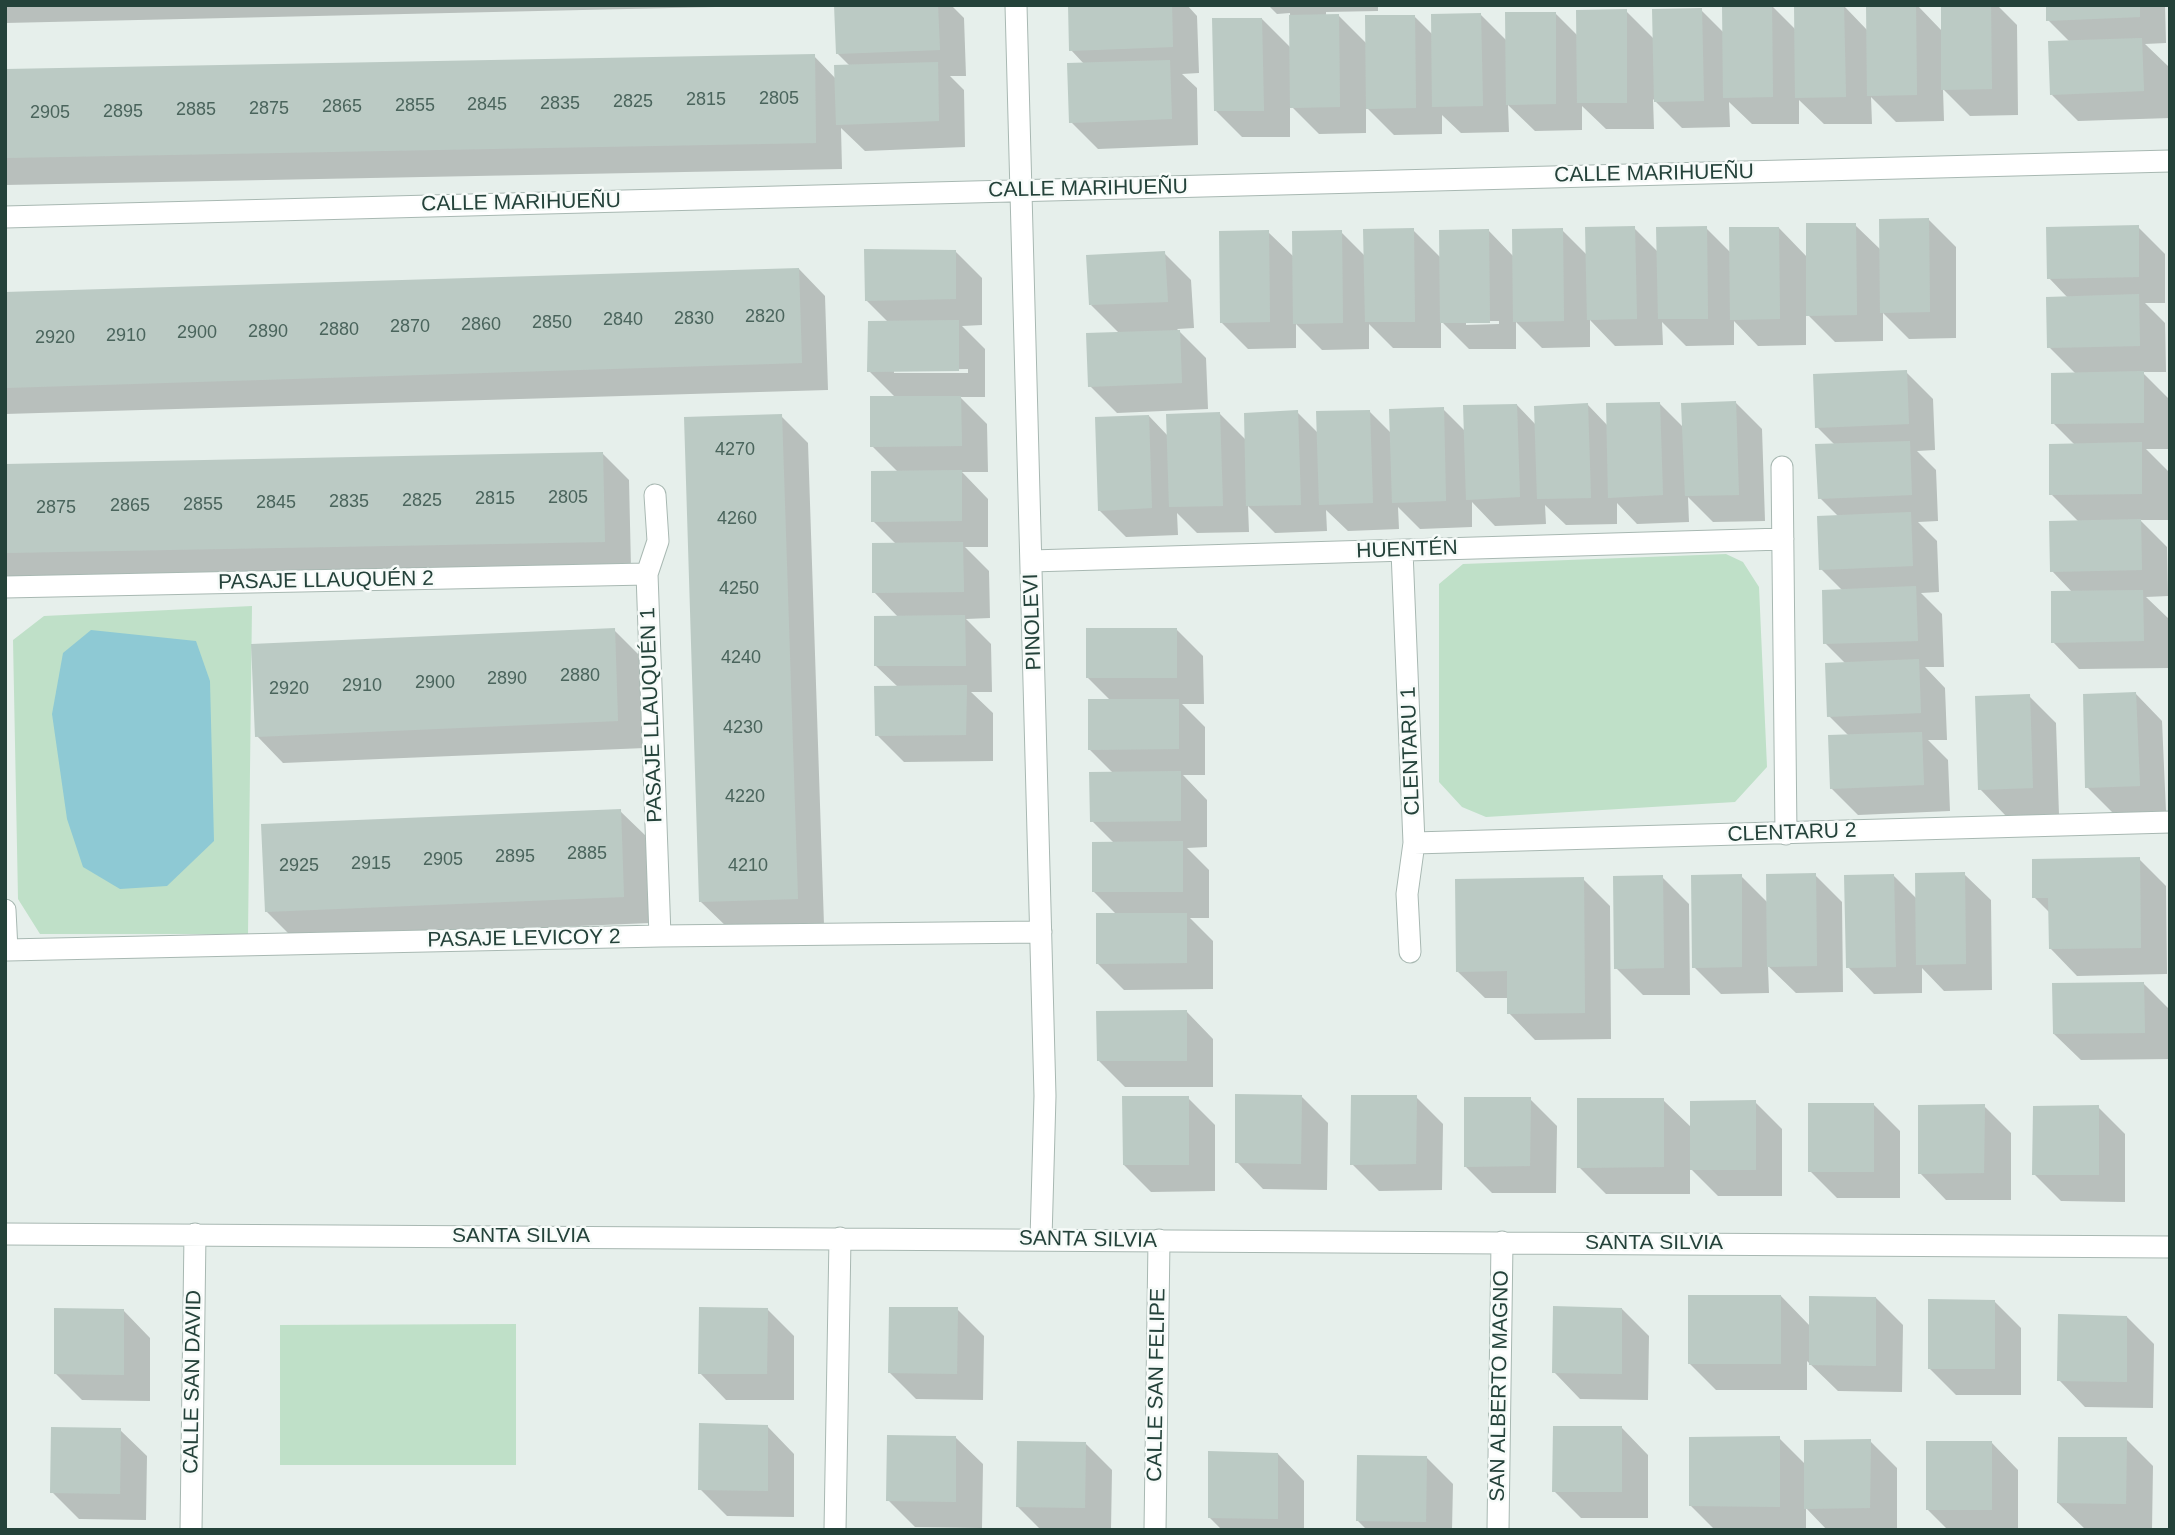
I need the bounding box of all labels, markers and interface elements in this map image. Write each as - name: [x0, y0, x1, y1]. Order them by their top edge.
- house number: 2805: [759, 88, 799, 110]
- house number: 2815: [686, 89, 726, 111]
- house number: 2825: [613, 91, 653, 113]
- house number: 2835: [540, 93, 580, 115]
- house number: 2845: [467, 94, 507, 116]
- house number: 2855: [395, 95, 435, 117]
- house number: 2865: [322, 96, 362, 118]
- house number: 2875: [249, 98, 289, 120]
- house number: 2885: [176, 99, 216, 121]
- house number: 2895: [103, 101, 143, 123]
- house number: 2905: [30, 102, 70, 124]
- street label: CALLE MARIHUEÑU: [1554, 160, 1754, 188]
- street label: CALLE MARIHUEÑU: [988, 175, 1188, 203]
- street label: CALLE MARIHUEÑU: [421, 189, 621, 217]
- house number: 2820: [745, 306, 785, 328]
- house number: 2830: [674, 308, 714, 330]
- house number: 2840: [603, 309, 643, 331]
- house number: 2850: [532, 312, 572, 334]
- house number: 2860: [461, 314, 501, 336]
- house number: 2870: [390, 316, 430, 338]
- house number: 2880: [319, 319, 359, 341]
- house number: 2890: [248, 321, 288, 343]
- house number: 2900: [177, 322, 217, 344]
- house number: 2910: [106, 325, 146, 347]
- house number: 2920: [35, 327, 75, 349]
- house number: 4270: [715, 439, 755, 461]
- house number: 2805: [548, 487, 588, 509]
- house number: 2815: [475, 488, 515, 510]
- house number: 2825: [402, 490, 442, 512]
- house number: 2835: [329, 491, 369, 513]
- house number: 2845: [256, 492, 296, 514]
- house number: 2855: [183, 494, 223, 516]
- house number: 2865: [110, 495, 150, 517]
- house number: 2875: [36, 497, 76, 519]
- house number: 4260: [717, 508, 757, 530]
- street label: HUENTÉN: [1356, 536, 1458, 564]
- street label: PASAJE LLAUQUÉN 2: [218, 567, 434, 595]
- street label: PINOLEVI: [1019, 573, 1047, 671]
- house number: 4250: [719, 578, 759, 600]
- street label: PASAJE LLAUQUÉN 1: [636, 607, 668, 823]
- house number: 4240: [721, 647, 761, 669]
- house number: 2880: [560, 665, 600, 687]
- house number: 2890: [487, 668, 527, 690]
- house number: 2900: [415, 672, 455, 694]
- house number: 2910: [342, 675, 382, 697]
- house number: 2920: [269, 678, 309, 700]
- street label: CLENTARU 1: [1396, 686, 1426, 816]
- house number: 4230: [723, 717, 763, 739]
- house number: 4220: [725, 786, 765, 808]
- street label: CLENTARU 2: [1727, 818, 1857, 848]
- house number: 2885: [567, 843, 607, 865]
- house number: 2895: [495, 846, 535, 868]
- house number: 2905: [423, 849, 463, 871]
- house number: 2915: [351, 853, 391, 875]
- house number: 2925: [279, 855, 319, 877]
- house number: 4210: [728, 855, 768, 877]
- street label: PASAJE LEVICOY 2: [427, 925, 621, 953]
- street label: SANTA SILVIA: [452, 1223, 590, 1249]
- street label: SANTA SILVIA: [1019, 1226, 1157, 1254]
- street label: SANTA SILVIA: [1585, 1230, 1723, 1256]
- street label: SAN ALBERTO MAGNO: [1485, 1270, 1515, 1502]
- street label: CALLE SAN FELIPE: [1143, 1288, 1171, 1482]
- street label: CALLE SAN DAVID: [179, 1290, 207, 1474]

